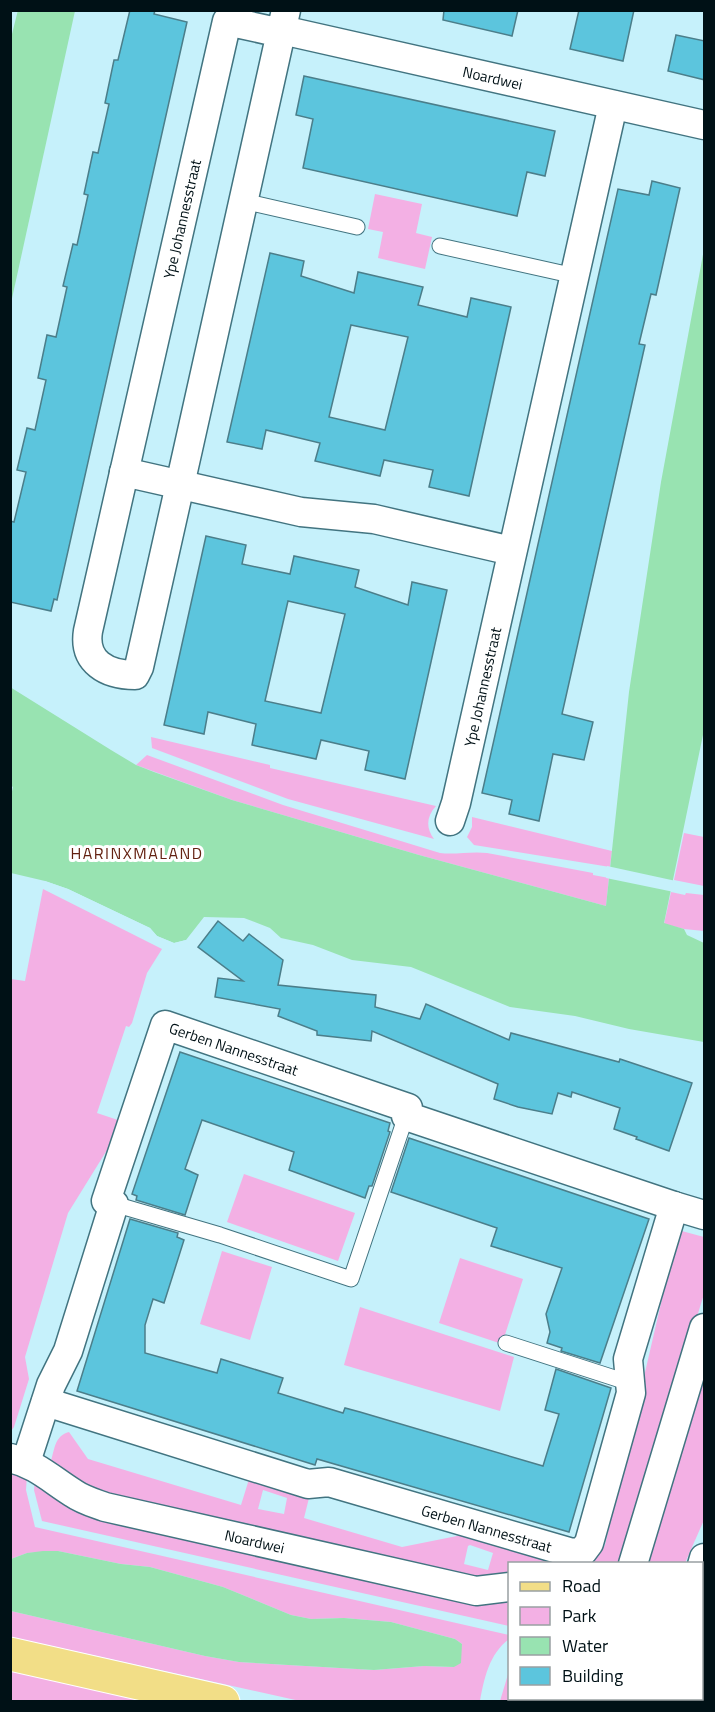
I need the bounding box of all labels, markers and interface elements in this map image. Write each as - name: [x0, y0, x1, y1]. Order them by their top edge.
- street label: Noardwei: [461, 60, 525, 95]
- street label: Ype Johannesstraat: [157, 156, 207, 281]
- street label: Ype Johannesstraat: [457, 624, 507, 749]
- district label: HARINXMALAND: [70, 841, 204, 865]
- street label: Gerben Nannesstraat: [166, 1016, 302, 1081]
- street label: Gerben Nannesstraat: [419, 1498, 555, 1558]
- street label: Noardwei: [223, 1523, 287, 1559]
- legend: [508, 1562, 703, 1700]
- text: Road: [562, 1572, 601, 1599]
- text: Park: [562, 1602, 597, 1629]
- text: Water: [562, 1632, 608, 1659]
- text: Building: [562, 1662, 623, 1689]

